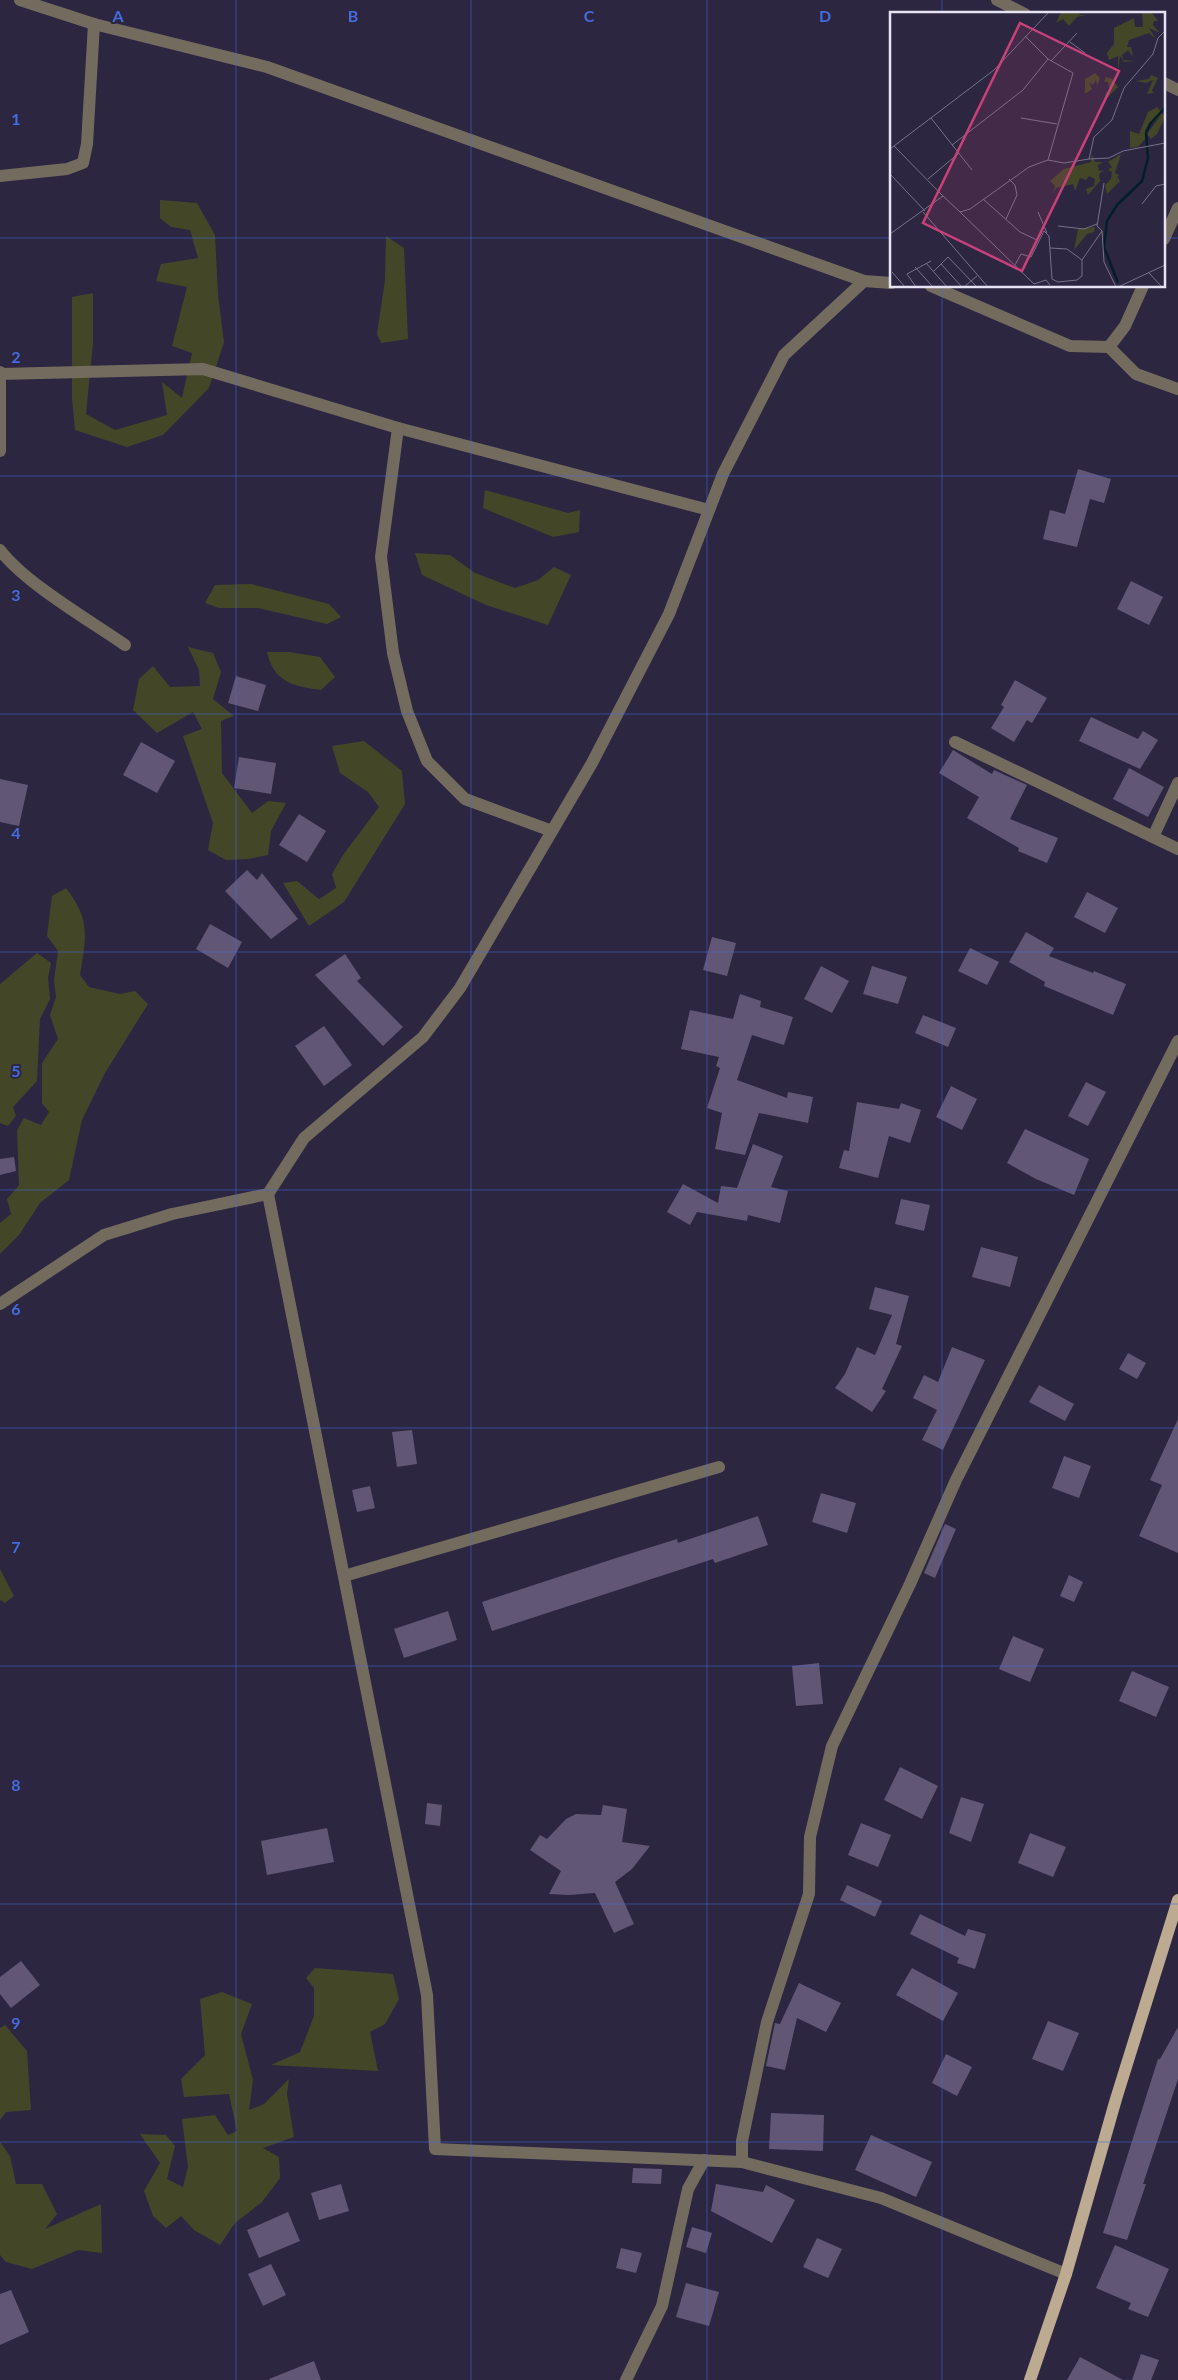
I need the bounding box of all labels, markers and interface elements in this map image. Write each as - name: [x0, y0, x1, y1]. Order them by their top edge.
- text: A: [111, 6, 124, 25]
- text: B: [348, 6, 358, 25]
- text: C: [584, 6, 595, 25]
- text: D: [819, 6, 831, 25]
- inset map: [890, 12, 1166, 288]
- text: 1: [11, 109, 21, 128]
- text: 2: [11, 347, 21, 366]
- text: 3: [11, 585, 21, 604]
- text: 4: [11, 823, 21, 842]
- text: 5: [11, 1061, 21, 1080]
- text: 6: [11, 1299, 21, 1318]
- text: 7: [11, 1537, 21, 1556]
- text: 8: [11, 1775, 21, 1794]
- text: 9: [11, 2013, 21, 2032]

